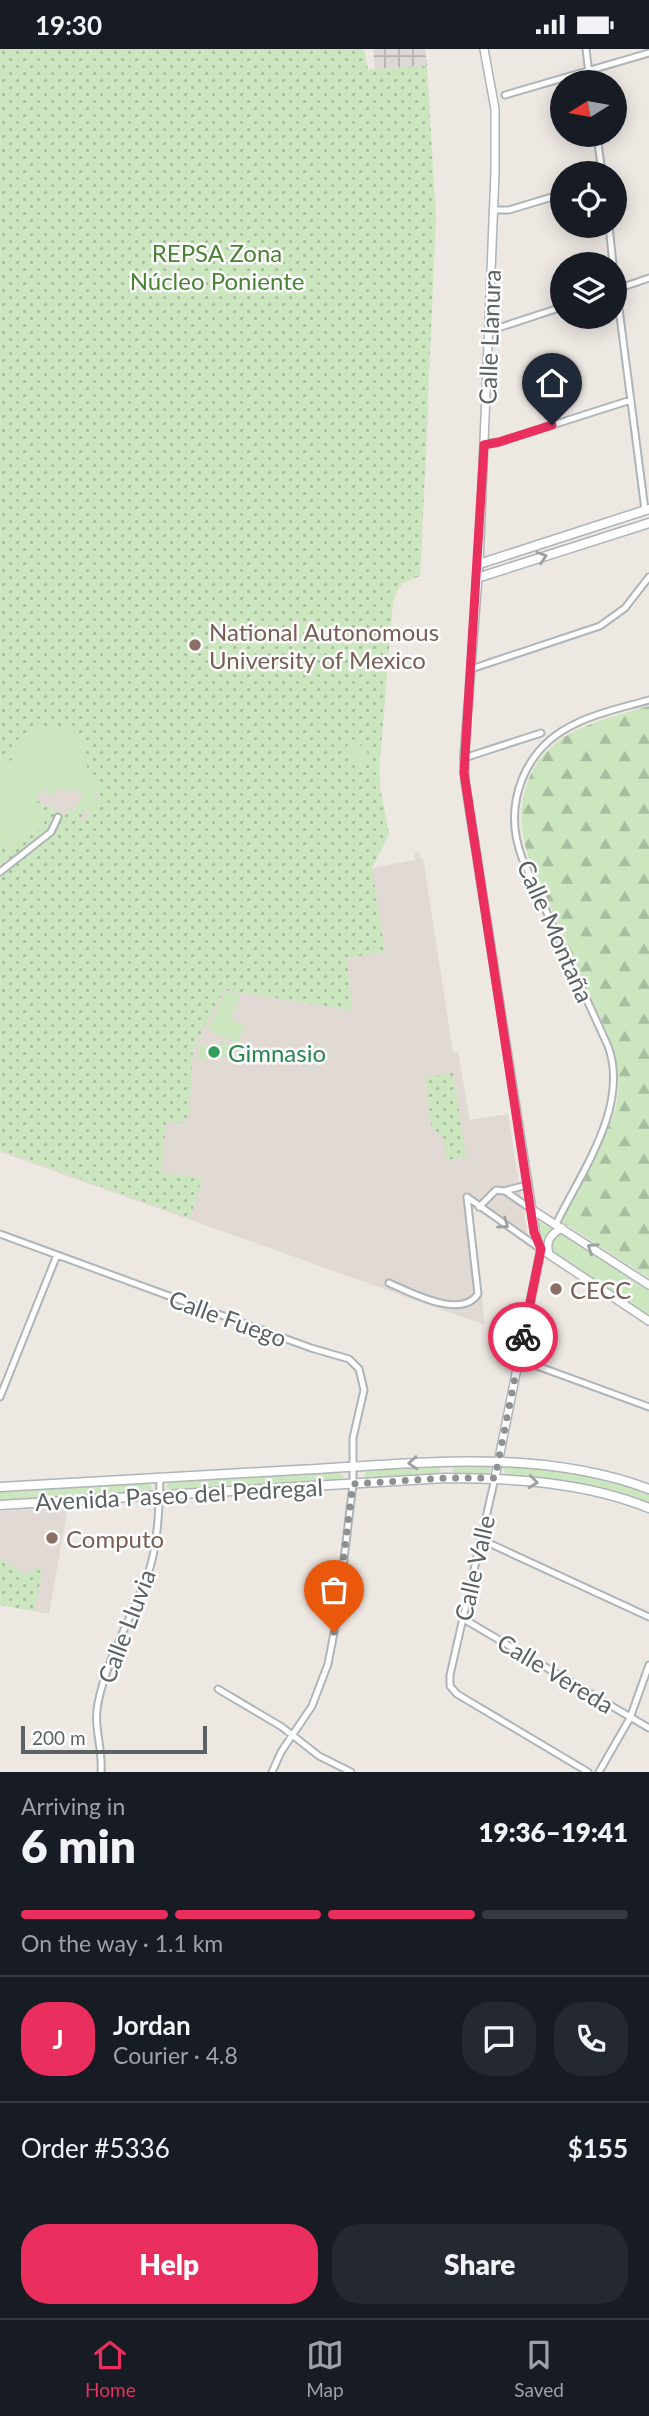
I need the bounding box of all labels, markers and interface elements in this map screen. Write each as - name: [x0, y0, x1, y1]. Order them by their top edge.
- text: 19:30: [35, 9, 102, 41]
- north arrow: [550, 70, 626, 147]
- map controls: [550, 70, 627, 329]
- button: locate: [550, 161, 627, 238]
- park label: REPSA Zona Núcleo Poniente: [130, 238, 304, 295]
- button: layers: [550, 252, 627, 329]
- street label: Calle Llanura: [472, 269, 506, 405]
- pin: [522, 353, 582, 425]
- icon: home: [533, 364, 571, 402]
- one-way arrow: [536, 551, 548, 566]
- place label: National Autonomous University of Mexico: [209, 617, 439, 674]
- marker: National Autonomous University of Mexico: [187, 637, 203, 653]
- street label: Calle Montaña: [512, 855, 600, 1007]
- place label: Gimnasio: [228, 1038, 326, 1067]
- marker: Gimnasio: [206, 1044, 222, 1060]
- one-way arrow: [496, 1216, 509, 1228]
- one-way arrow: [587, 1243, 600, 1256]
- place label: CECC: [570, 1275, 631, 1304]
- marker: CECC: [548, 1281, 564, 1297]
- street label: Calle Fuego: [165, 1283, 291, 1353]
- courier: [488, 1302, 558, 1372]
- icon: bike: [504, 1318, 542, 1356]
- one-way arrow: [407, 1455, 418, 1470]
- street label: Avenida Paseo del Pedregal: [34, 1472, 324, 1516]
- one-way arrow: [528, 1474, 539, 1489]
- street label: Calle Valle: [448, 1512, 500, 1624]
- place label: Computo: [66, 1524, 164, 1553]
- marker: Computo: [44, 1530, 60, 1546]
- pin: [304, 1560, 364, 1632]
- street label: Calle Lluvia: [91, 1565, 161, 1687]
- icon: bag: [315, 1571, 353, 1609]
- street label: Calle Vereda: [493, 1627, 619, 1719]
- scale bar: [21, 1723, 206, 1755]
- text: 200 m: [32, 1726, 86, 1749]
- text: Arriving in: [21, 1792, 125, 1820]
- text: 19:36–19:41: [478, 1816, 628, 1848]
- text: 6 min: [21, 1818, 136, 1873]
- text: On the way · 1.1 km: [21, 1929, 223, 1957]
- button: chat: [462, 2002, 536, 2076]
- button: phone: [554, 2002, 628, 2076]
- text: Jordan: [113, 2009, 191, 2041]
- text: J: [52, 2023, 64, 2055]
- text: Courier · 4.8: [113, 2041, 238, 2069]
- text: Order #5336: [21, 2132, 170, 2164]
- text: $155: [568, 2132, 628, 2164]
- button: Help: [21, 2224, 318, 2304]
- button: Share: [332, 2224, 628, 2304]
- tab: Home: [85, 2336, 136, 2401]
- tab: Map: [306, 2336, 344, 2401]
- tab: Saved: [514, 2336, 564, 2401]

